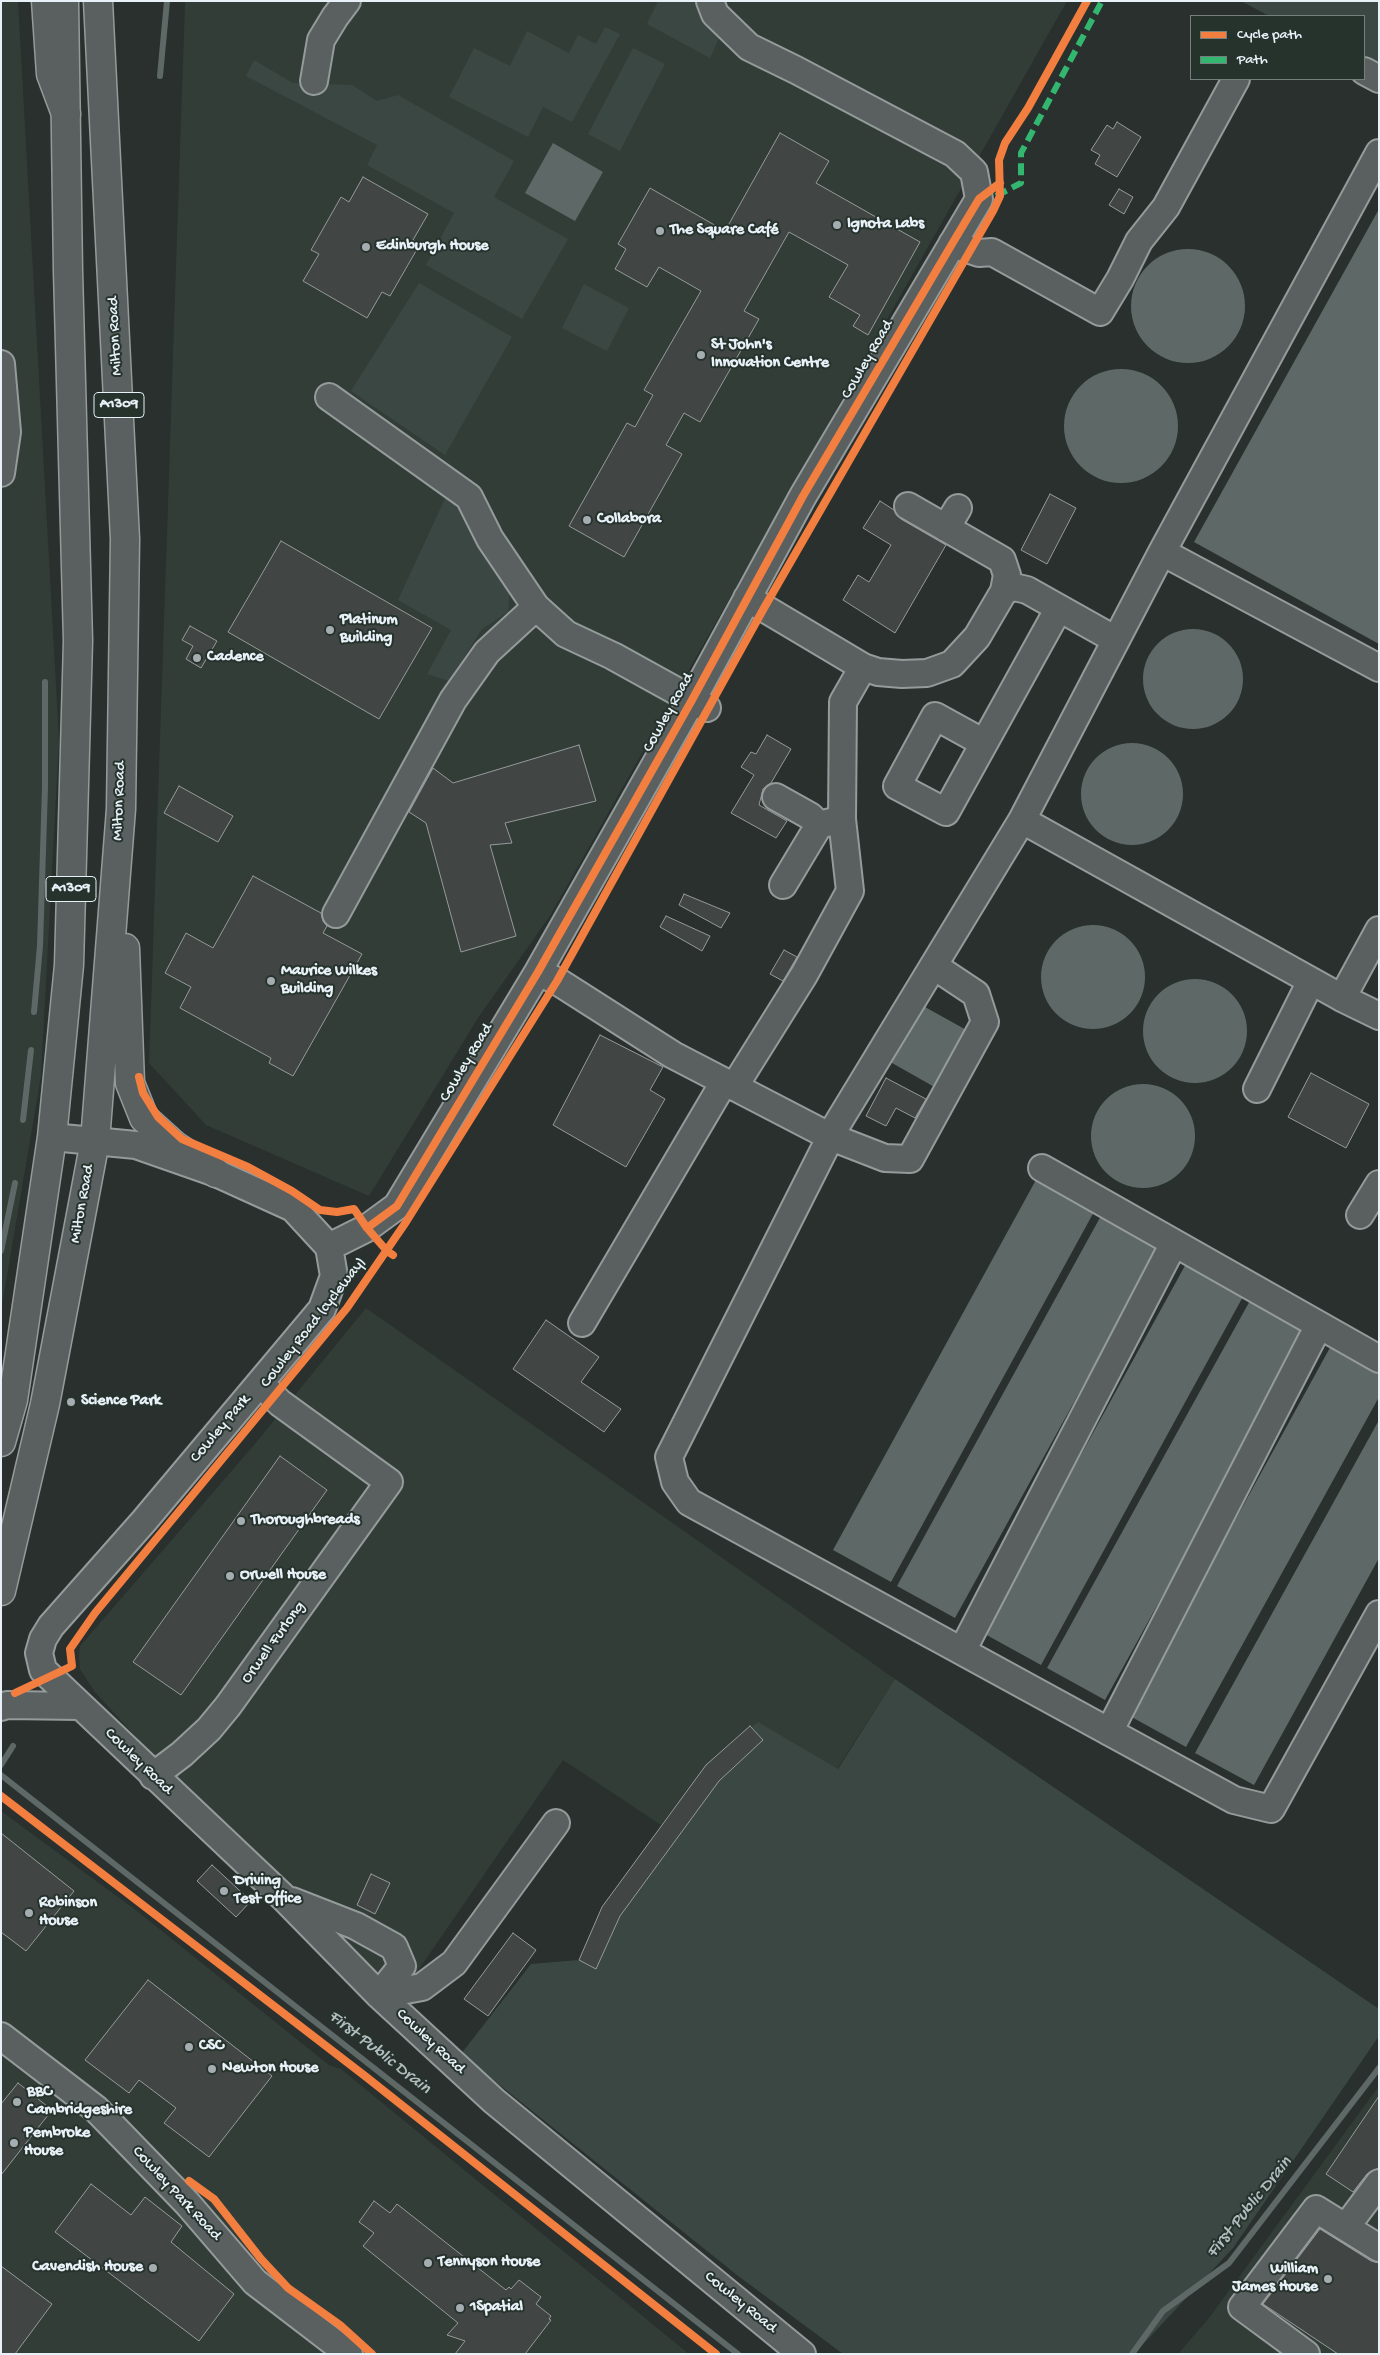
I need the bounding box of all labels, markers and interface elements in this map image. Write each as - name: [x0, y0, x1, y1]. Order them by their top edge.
- legend: [1190, 15, 1365, 80]
- text: Cycle path: [1237, 26, 1302, 44]
- text: Path: [1237, 51, 1268, 69]
- place label: Ignota Labs: [847, 215, 924, 235]
- marker: Ignota Labs: [831, 219, 843, 231]
- place label: The Square Café: [670, 221, 779, 241]
- marker: The Square Café: [654, 225, 666, 237]
- place label: Edinburgh House: [376, 237, 489, 257]
- marker: Edinburgh House: [360, 241, 372, 253]
- street label: Milton Road: [104, 296, 128, 376]
- street label: Cowley Road: [838, 317, 898, 403]
- place label: St John's Innovation Centre: [711, 336, 829, 374]
- marker: St John's Innovation Centre: [695, 349, 707, 361]
- road number: A1309: [94, 392, 144, 418]
- place label: Collabora: [597, 510, 661, 530]
- marker: Collabora: [581, 514, 593, 526]
- place label: Platinum Building: [340, 611, 398, 649]
- marker: Platinum Building: [324, 624, 336, 636]
- place label: Cadence: [207, 648, 263, 668]
- marker: Cadence: [191, 652, 203, 664]
- street label: Cowley Road: [639, 670, 699, 756]
- street label: Milton Road: [109, 761, 131, 841]
- road number: A1309: [46, 876, 96, 902]
- place label: Maurice Wilkes Building: [281, 962, 377, 1000]
- marker: Maurice Wilkes Building: [265, 975, 277, 987]
- street label: Cowley Road: [436, 1020, 498, 1106]
- street label: Milton Road: [67, 1163, 99, 1245]
- street label: Cowley Road (cycleway): [257, 1254, 371, 1392]
- street label: Cowley Park: [187, 1391, 255, 1467]
- place label: Science Park: [81, 1392, 161, 1412]
- marker: Science Park: [65, 1396, 77, 1408]
- place label: Thoroughbreads: [251, 1511, 360, 1531]
- marker: Thoroughbreads: [235, 1515, 247, 1527]
- place label: Orwell House: [240, 1566, 326, 1586]
- marker: Orwell House: [224, 1570, 236, 1582]
- street label: Orwell Furlong: [238, 1598, 310, 1688]
- street label: Cowley Road: [100, 1725, 176, 1799]
- place label: Driving Test Office: [234, 1872, 301, 1910]
- marker: Driving Test Office: [218, 1885, 230, 1897]
- place label: Robinson House: [39, 1894, 97, 1932]
- marker: Robinson House: [23, 1907, 35, 1919]
- street label: Cowley Road: [391, 2005, 469, 2079]
- water label: First Public Drain: [323, 2006, 435, 2100]
- place label: CSC: [199, 2037, 224, 2057]
- marker: CSC: [183, 2041, 195, 2053]
- place label: Newton House: [222, 2059, 318, 2079]
- marker: Newton House: [206, 2063, 218, 2075]
- place label: BBC Cambridgeshire: [27, 2083, 132, 2121]
- marker: BBC Cambridgeshire: [11, 2096, 23, 2108]
- place label: Pembroke House: [24, 2124, 90, 2162]
- marker: Pembroke House: [8, 2137, 20, 2149]
- street label: Cowley Park Road: [127, 2143, 225, 2245]
- water label: First Public Drain: [1202, 2153, 1298, 2263]
- place label: Tennyson House: [438, 2253, 540, 2273]
- marker: Tennyson House: [422, 2257, 434, 2269]
- place label: Cavendish House: [32, 2258, 143, 2278]
- place label: William James House: [1232, 2260, 1318, 2298]
- marker: Cavendish House: [147, 2262, 159, 2274]
- street label: Cowley Road: [700, 2268, 780, 2338]
- marker: William James House: [1322, 2273, 1334, 2285]
- place label: 1Spatial: [470, 2298, 523, 2318]
- marker: 1Spatial: [454, 2302, 466, 2314]

